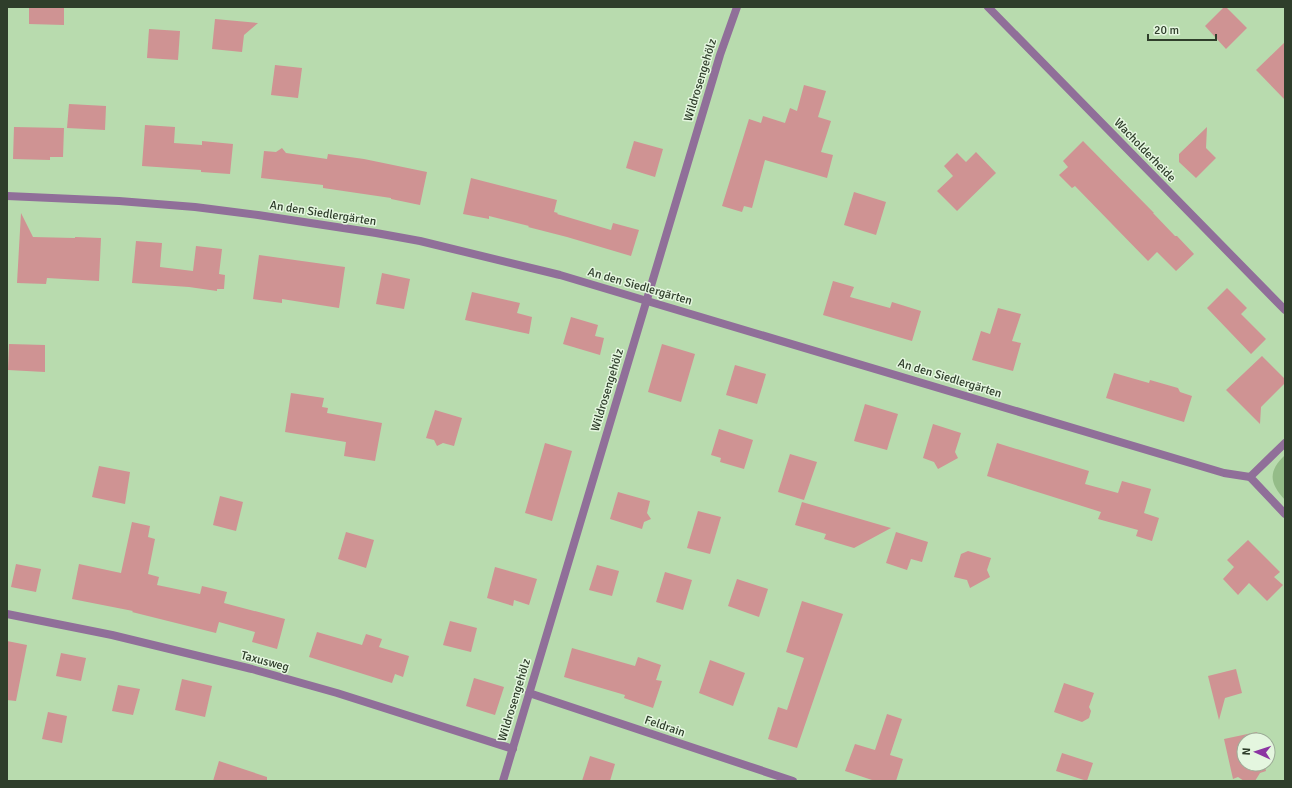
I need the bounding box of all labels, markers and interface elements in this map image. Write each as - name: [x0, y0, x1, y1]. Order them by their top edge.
- scale bar: [1148, 16, 1216, 42]
- text: 20 m: [1154, 23, 1179, 38]
- street label: Wildrosengehölz: [681, 37, 720, 123]
- street label: Wacholderheide: [1111, 115, 1179, 185]
- street label: An den Siedlergärten: [269, 198, 377, 229]
- street label: An den Siedlergärten: [586, 264, 694, 309]
- street label: Wildrosengehölz: [588, 347, 627, 433]
- street label: An den Siedlergärten: [896, 356, 1004, 401]
- street label: Taxusweg: [239, 648, 291, 675]
- street label: Wildrosengehölz: [495, 657, 534, 743]
- street label: Feldrain: [643, 713, 687, 740]
- north arrow: [1236, 732, 1276, 772]
- text: N: [1240, 747, 1253, 756]

